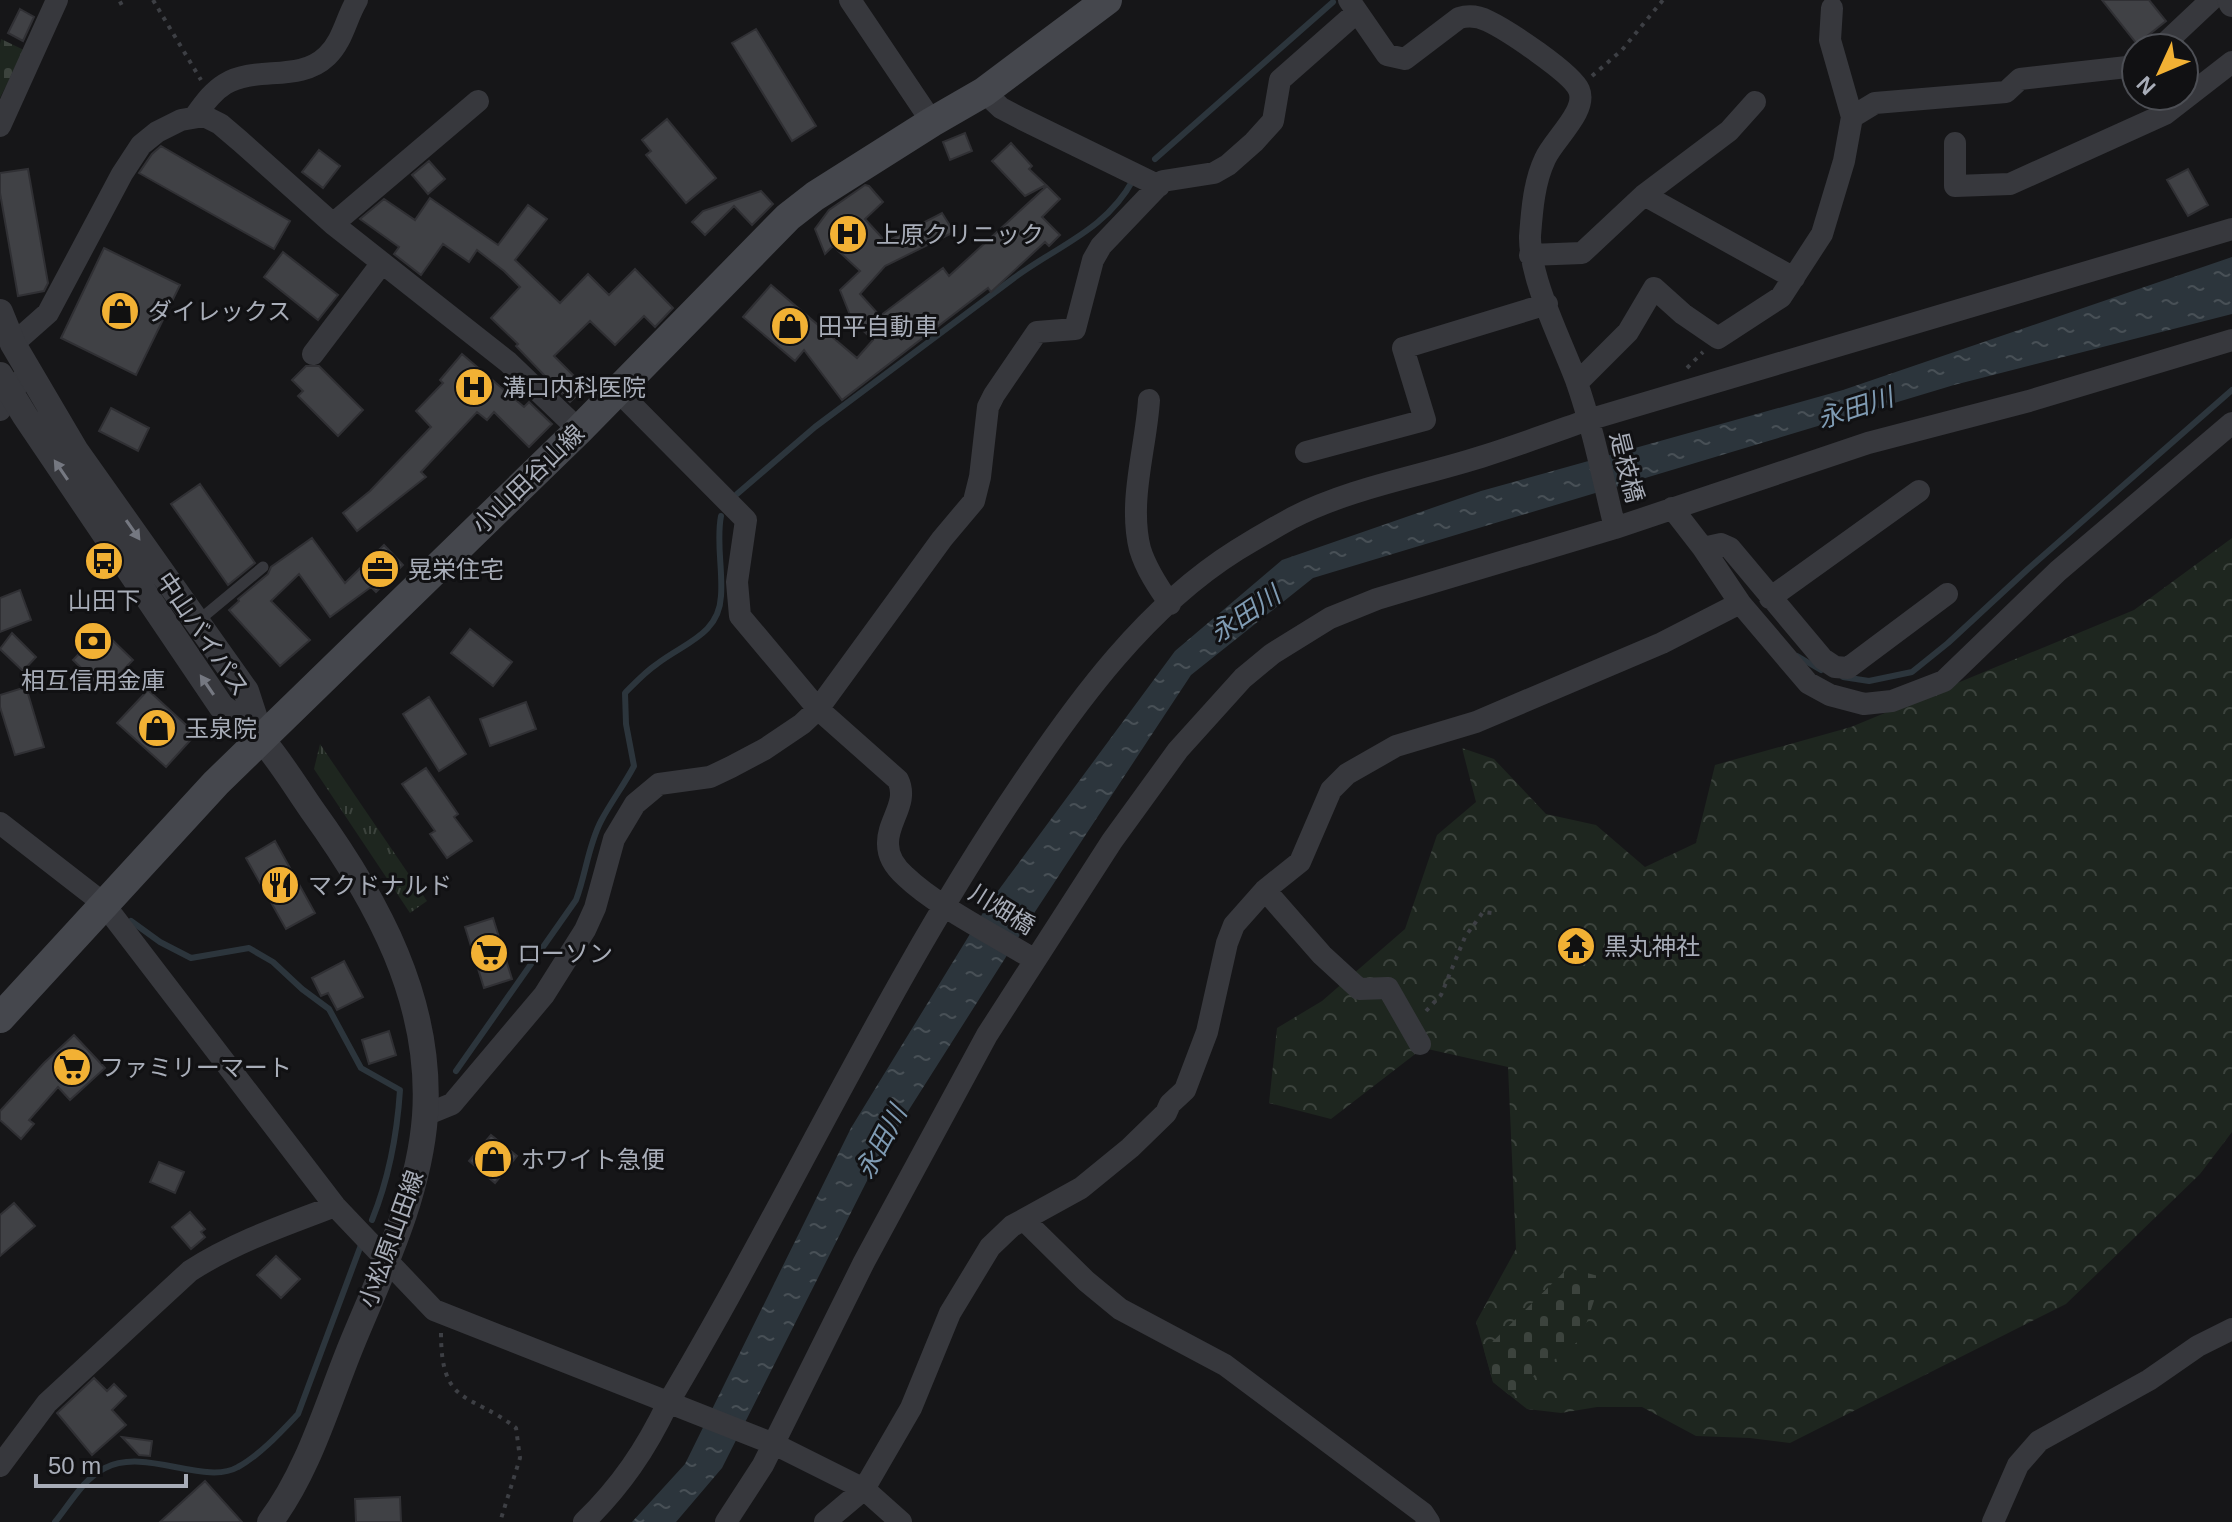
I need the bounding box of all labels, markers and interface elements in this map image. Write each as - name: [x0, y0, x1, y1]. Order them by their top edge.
- north arrow: [2120, 32, 2200, 112]
- text: N: [2131, 71, 2160, 100]
- hospital icon: 上原クリニック: [827, 213, 869, 255]
- place label: 上原クリニック: [876, 221, 1044, 248]
- shop icon: ダイレックス: [99, 290, 141, 332]
- place label: ダイレックス: [148, 298, 291, 325]
- shop icon: 田平自動車: [769, 305, 811, 347]
- place label: 田平自動車: [818, 313, 938, 340]
- hospital icon: 溝口内科医院: [453, 366, 495, 408]
- place label: 溝口内科医院: [502, 374, 646, 401]
- water label: 永田川: [1813, 381, 1900, 434]
- street label: 小山田谷山線: [467, 419, 589, 539]
- street label: 是枝橋: [1605, 429, 1649, 505]
- one-way arrow: [54, 459, 69, 481]
- one-way arrow: [125, 520, 140, 541]
- bus stop icon: 山田下: [83, 540, 125, 582]
- office icon: 晃栄住宅: [359, 548, 401, 590]
- place label: 晃栄住宅: [408, 556, 504, 583]
- street label: 中山バイパス: [152, 567, 254, 701]
- water label: 永田川: [1204, 578, 1288, 648]
- place label: 山田下: [68, 587, 140, 614]
- bank icon: 相互信用金庫: [72, 620, 114, 662]
- place label: 相互信用金庫: [21, 667, 165, 694]
- one-way arrow: [200, 675, 215, 696]
- shop icon: 玉泉院: [136, 707, 178, 749]
- place label: 玉泉院: [185, 715, 257, 742]
- restaurant icon: マクドナルド: [259, 864, 301, 906]
- place label: マクドナルド: [308, 872, 452, 899]
- street label: 川畑橋: [964, 878, 1040, 940]
- temple icon: 黒丸神社: [1555, 925, 1597, 967]
- supermarket icon: ローソン: [468, 932, 510, 974]
- place label: 黒丸神社: [1604, 933, 1700, 960]
- place label: ローソン: [517, 940, 613, 967]
- supermarket icon: ファミリーマート: [51, 1046, 93, 1088]
- place label: ファミリーマート: [100, 1054, 292, 1081]
- water label: 永田川: [849, 1098, 914, 1183]
- shop icon: ホワイト急便: [472, 1138, 514, 1180]
- place label: ホワイト急便: [521, 1146, 665, 1173]
- street label: 小松原山田線: [354, 1167, 428, 1311]
- scale bar: [36, 1438, 186, 1488]
- text: 50 m: [48, 1452, 101, 1479]

